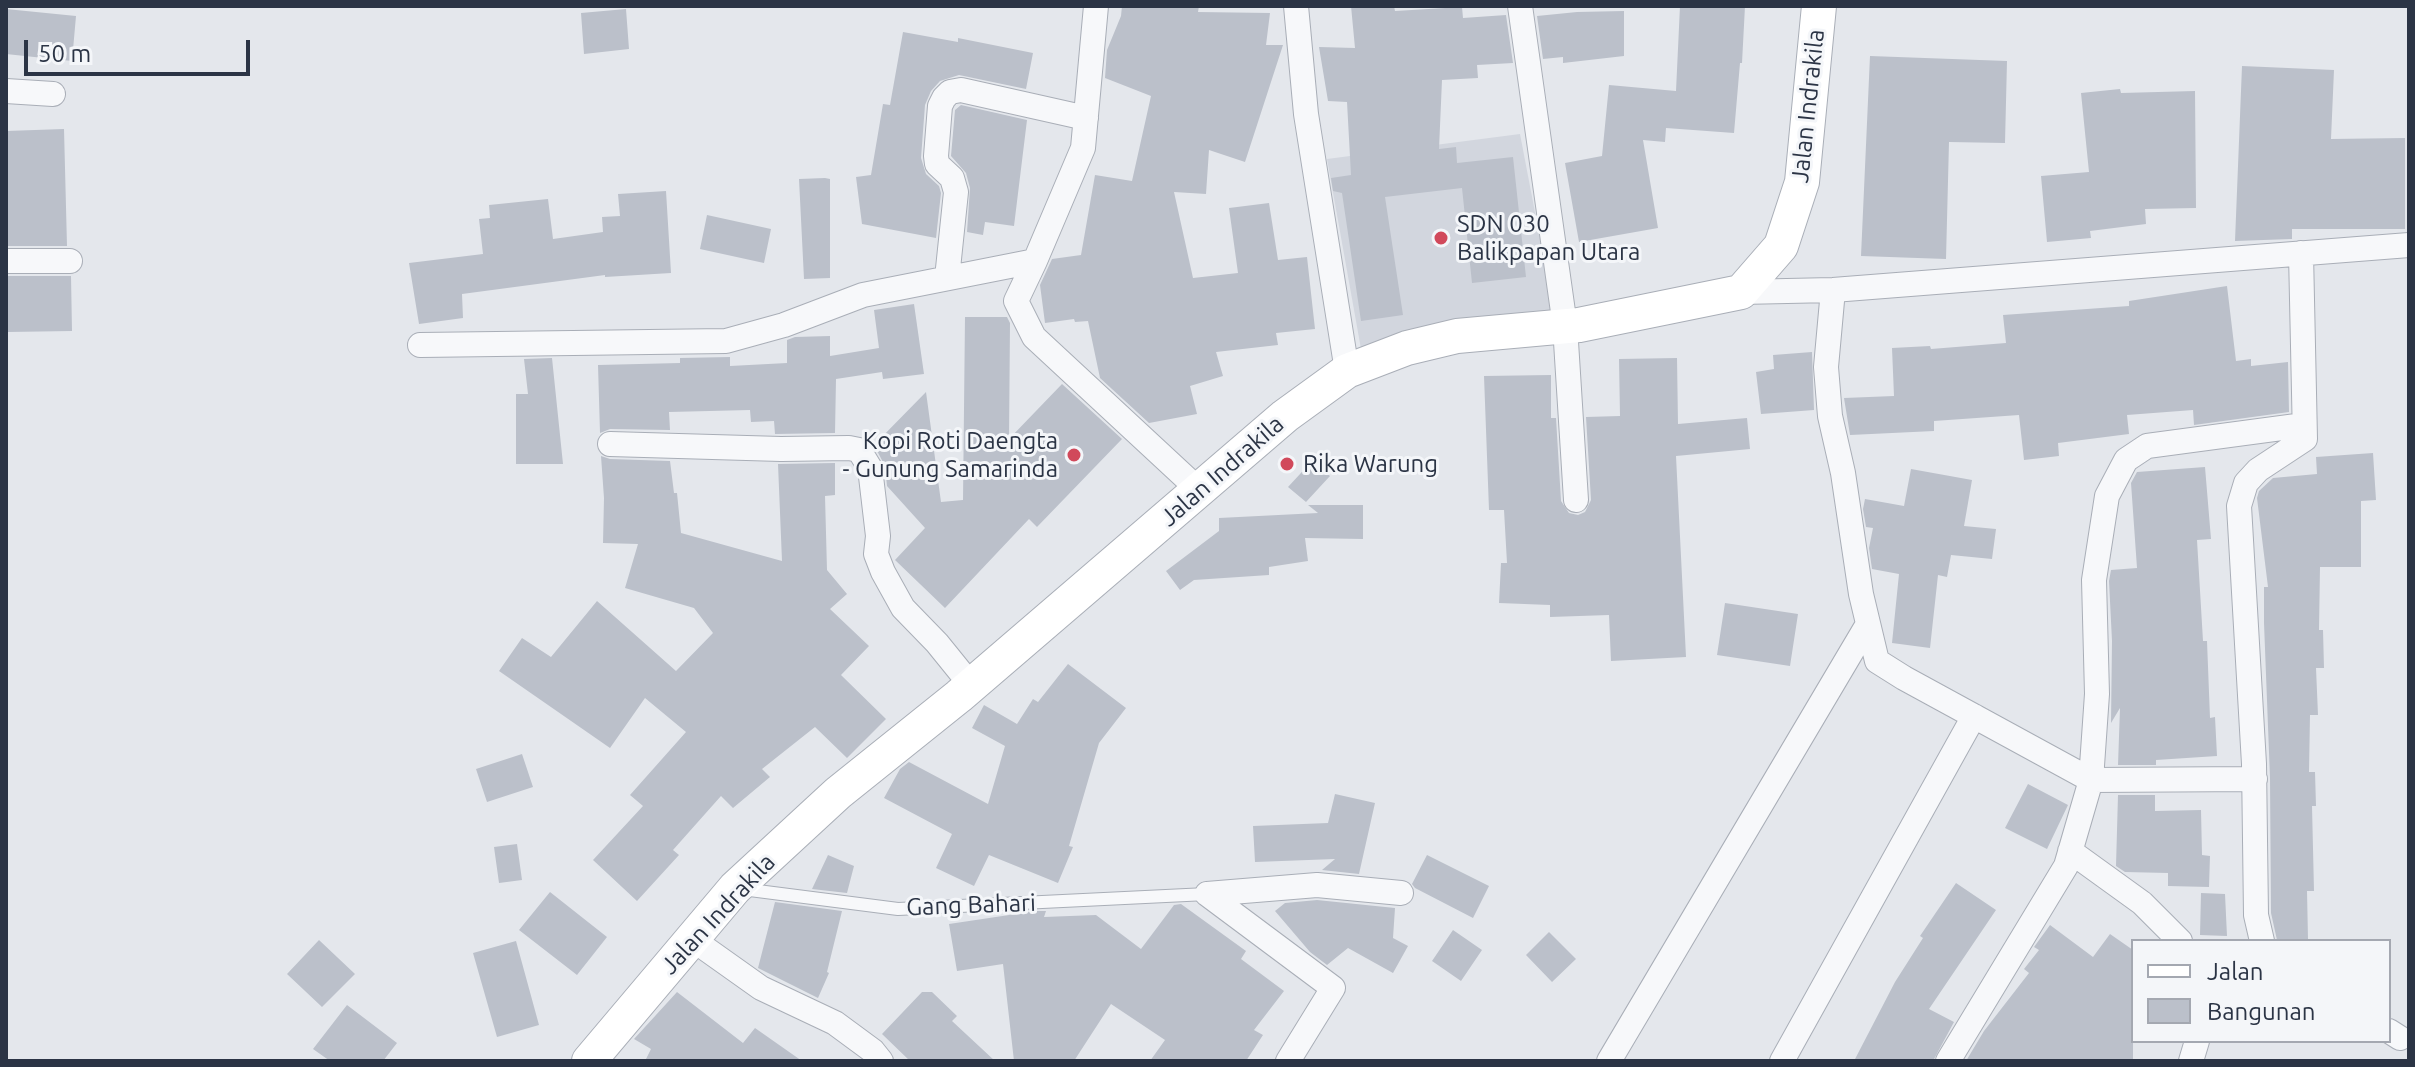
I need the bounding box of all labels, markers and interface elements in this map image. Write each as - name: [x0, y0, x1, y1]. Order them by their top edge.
- scale bar: [28, 24, 254, 74]
- street label: Jalan Indrakila: [1786, 28, 1830, 184]
- text: 50 m: [38, 40, 91, 67]
- place label: SDN 030 Balikpapan Utara: [1457, 210, 1640, 266]
- marker: SDN 030 Balikpapan Utara: [1432, 229, 1450, 247]
- street label: Jalan Indrakila: [1154, 410, 1290, 532]
- place label: Kopi Roti Daengta - Gunung Samarinda: [843, 427, 1058, 483]
- marker: Kopi Roti Daengta - Gunung Samarinda: [1065, 446, 1083, 464]
- place label: Rika Warung: [1303, 450, 1438, 478]
- marker: Rika Warung: [1278, 455, 1296, 473]
- street label: Jalan Indrakila: [655, 848, 781, 980]
- street label: Gang Bahari: [906, 888, 1036, 922]
- legend: [2131, 939, 2391, 1043]
- text: Jalan: [2207, 958, 2264, 985]
- text: Bangunan: [2207, 998, 2316, 1025]

